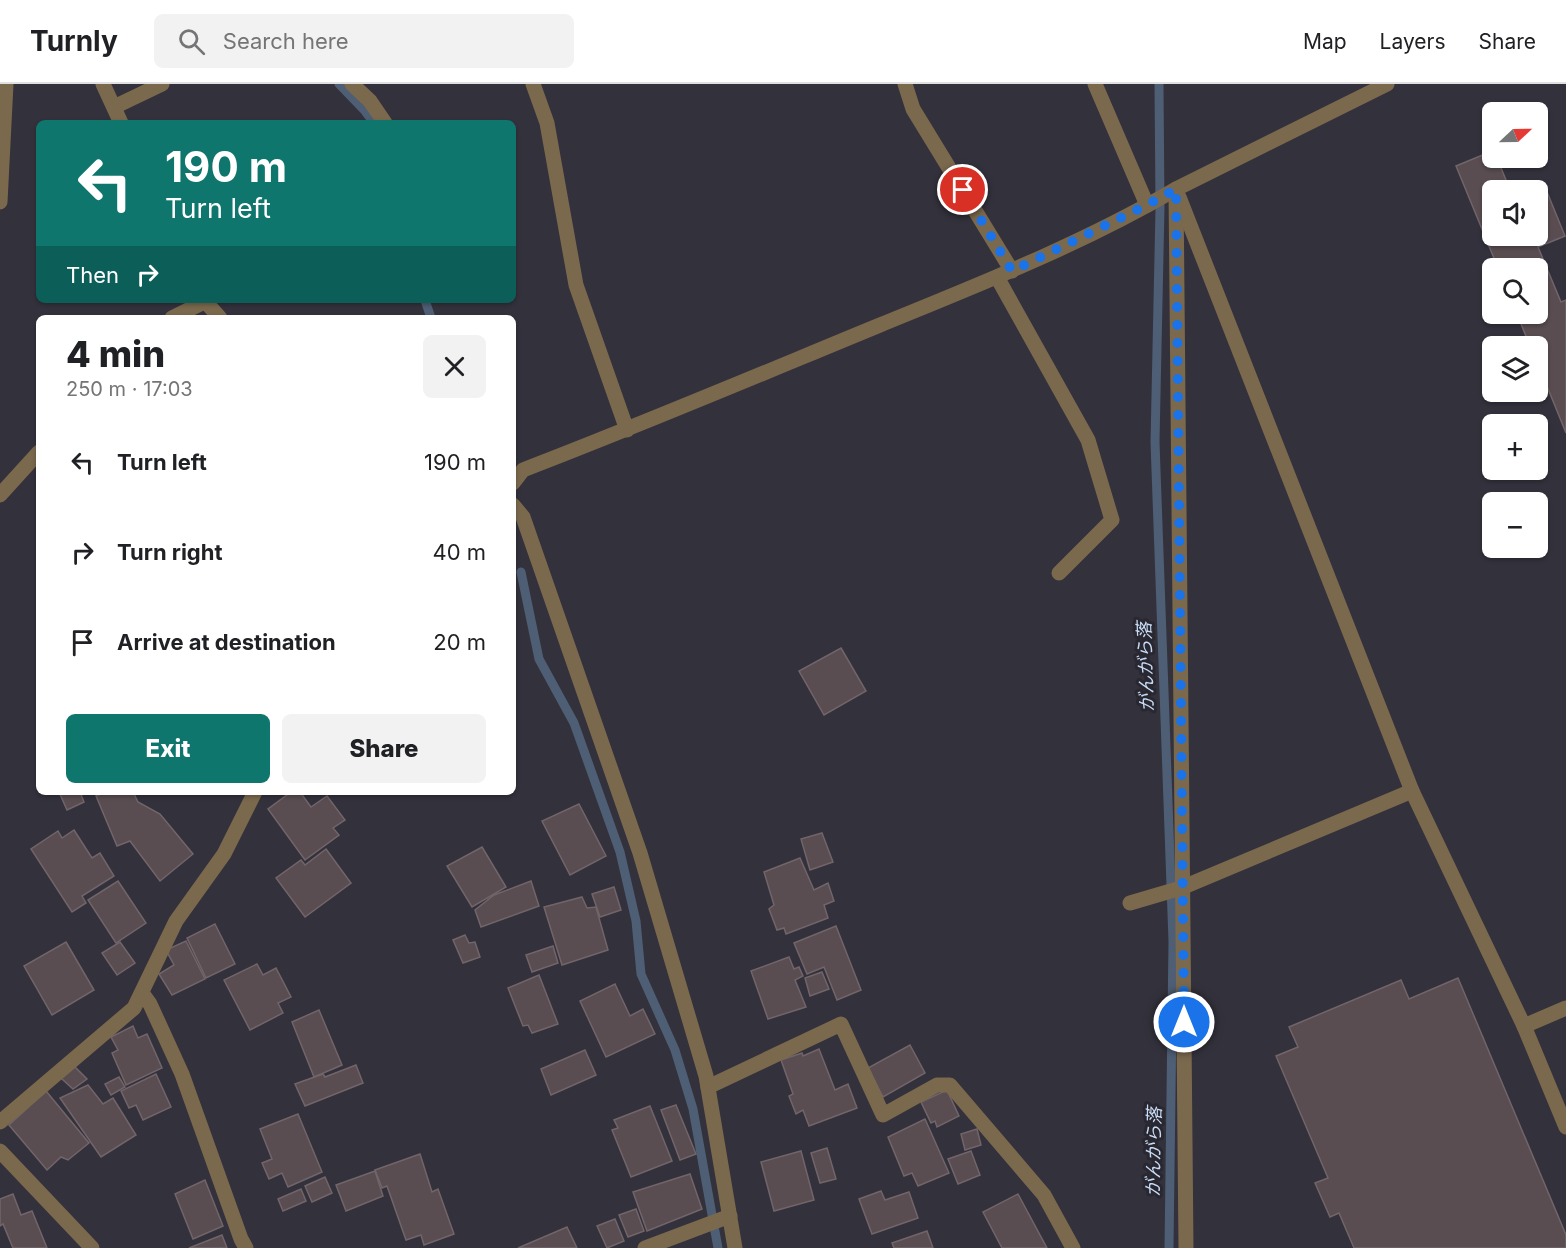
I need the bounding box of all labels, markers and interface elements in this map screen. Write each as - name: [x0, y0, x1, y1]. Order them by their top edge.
- search box: [154, 14, 574, 68]
- text: Turnly: [30, 24, 118, 58]
- icon: search: [175, 25, 208, 58]
- text: Search here: [223, 28, 349, 54]
- text: Map: [1303, 29, 1347, 54]
- text: Layers: [1380, 29, 1446, 54]
- text: Share: [1479, 29, 1536, 54]
- north arrow: [1482, 102, 1548, 168]
- map controls: [1482, 102, 1548, 558]
- text: 190 m: [165, 141, 287, 192]
- icon: left: [66, 144, 144, 222]
- pin: [937, 164, 988, 215]
- icon: arrive: [946, 173, 979, 206]
- button: sound: [1482, 180, 1548, 246]
- text: Turn left: [165, 192, 271, 225]
- icon: right: [131, 258, 164, 291]
- button: search: [1482, 258, 1548, 324]
- text: Then: [66, 262, 119, 288]
- text: 4 min: [66, 332, 165, 376]
- button: close: [423, 335, 486, 398]
- button: layers: [1482, 336, 1548, 402]
- text: 250 m · 17:03: [66, 377, 193, 401]
- button: +: [1482, 414, 1548, 480]
- icon: left: [66, 446, 99, 479]
- text: Turn left: [117, 449, 207, 475]
- text: 190 m: [424, 449, 486, 475]
- button: −: [1482, 492, 1548, 558]
- icon: right: [66, 536, 99, 569]
- text: Turn right: [117, 539, 223, 565]
- text: 40 m: [432, 539, 486, 565]
- water label: がんがら落: [1133, 619, 1158, 712]
- icon: arrive: [66, 626, 99, 659]
- text: Arrive at destination: [117, 629, 336, 655]
- text: 20 m: [433, 629, 486, 655]
- button: Exit: [66, 714, 270, 783]
- button: Share: [282, 714, 486, 783]
- position arrow: [1152, 990, 1216, 1054]
- water label: がんがら落: [1142, 1104, 1165, 1197]

